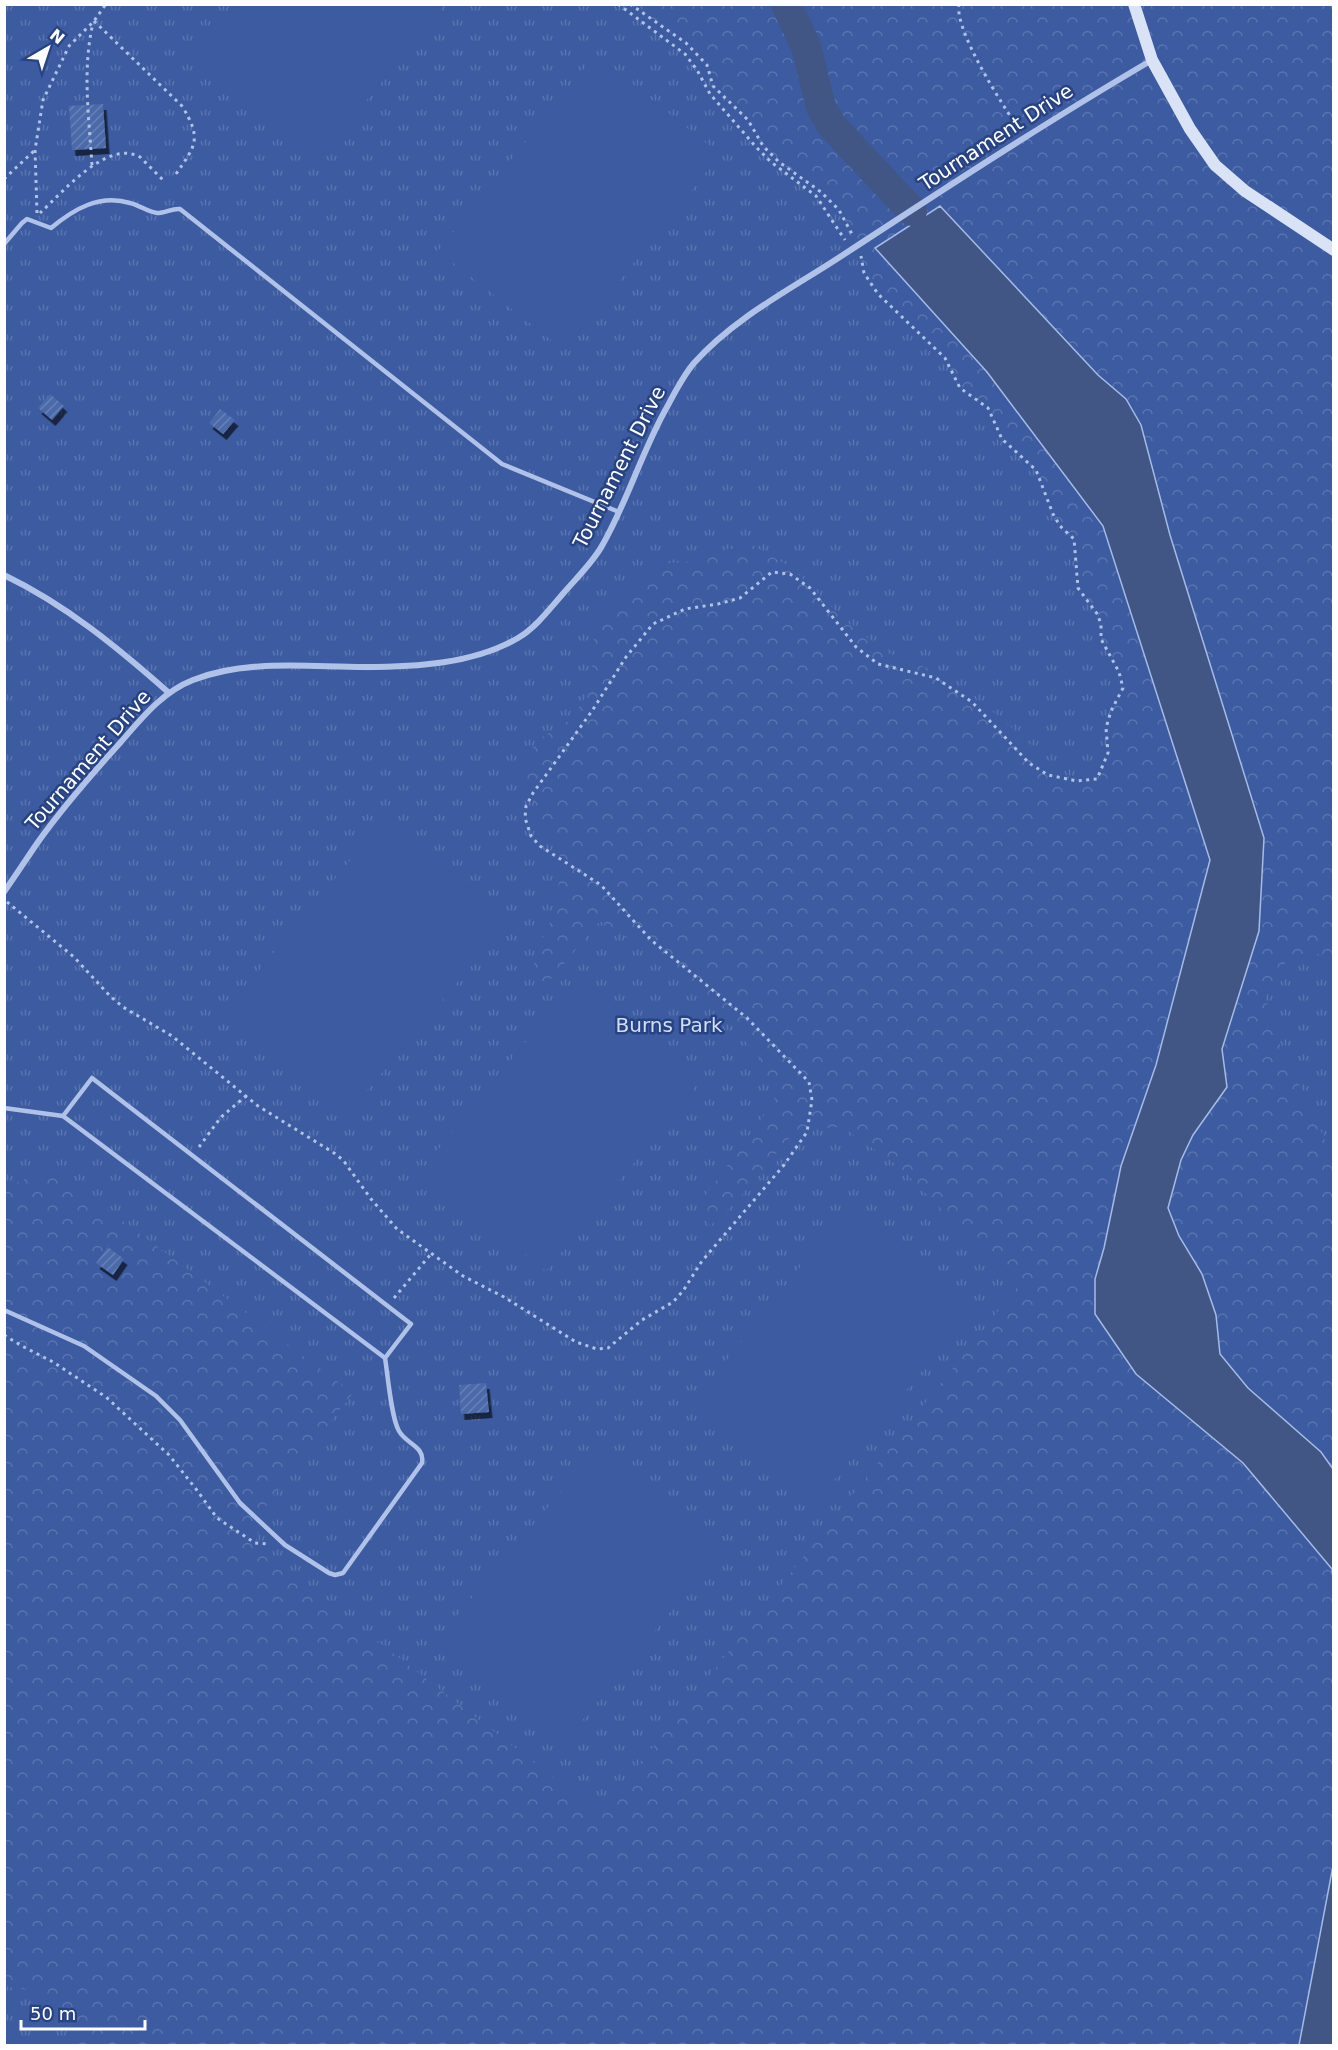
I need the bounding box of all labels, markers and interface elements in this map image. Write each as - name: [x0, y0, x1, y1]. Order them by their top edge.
- north arrow: [18, 18, 78, 78]
- text: N: [46, 25, 68, 48]
- street label: Tournament Drive: [914, 78, 1077, 196]
- street label: Tournament Drive: [567, 382, 670, 553]
- street label: Tournament Drive: [20, 685, 156, 836]
- park label: Burns Park: [616, 1013, 723, 1037]
- scale bar: [21, 1993, 146, 2031]
- text: 50 m: [30, 2003, 76, 2024]

